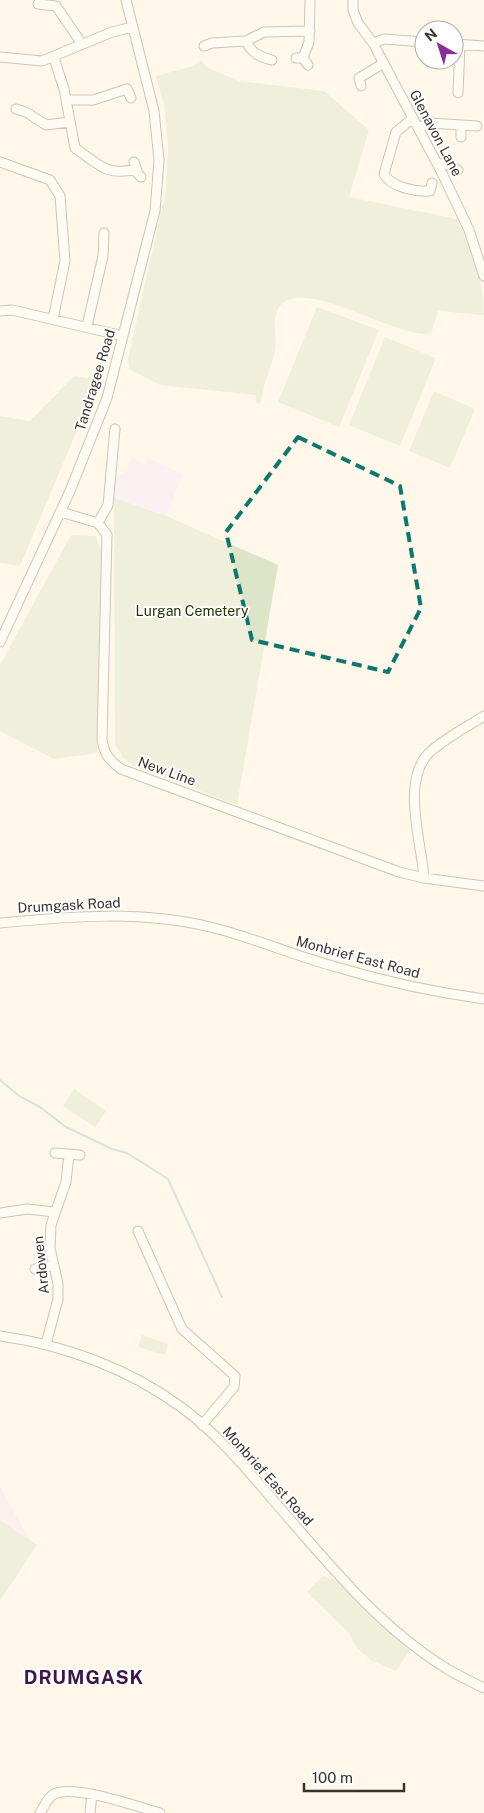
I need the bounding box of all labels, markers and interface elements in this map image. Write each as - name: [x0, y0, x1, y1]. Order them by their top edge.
- north arrow: [414, 20, 464, 70]
- text: N: [422, 25, 440, 45]
- street label: Glenavon Lane: [407, 87, 466, 179]
- street label: Tandragee Road: [72, 327, 118, 433]
- park label: Lurgan Cemetery: [136, 603, 249, 619]
- street label: New Line: [136, 753, 198, 789]
- street label: Drumgask Road: [17, 894, 121, 916]
- street label: Monbrief East Road: [294, 933, 422, 981]
- street label: Ardowen: [30, 1235, 52, 1295]
- street label: Monbrief East Road: [219, 1423, 317, 1529]
- district label: DRUMGASK: [24, 1666, 144, 1688]
- scale bar: [304, 1760, 404, 1792]
- text: 100 m: [312, 1769, 353, 1786]

